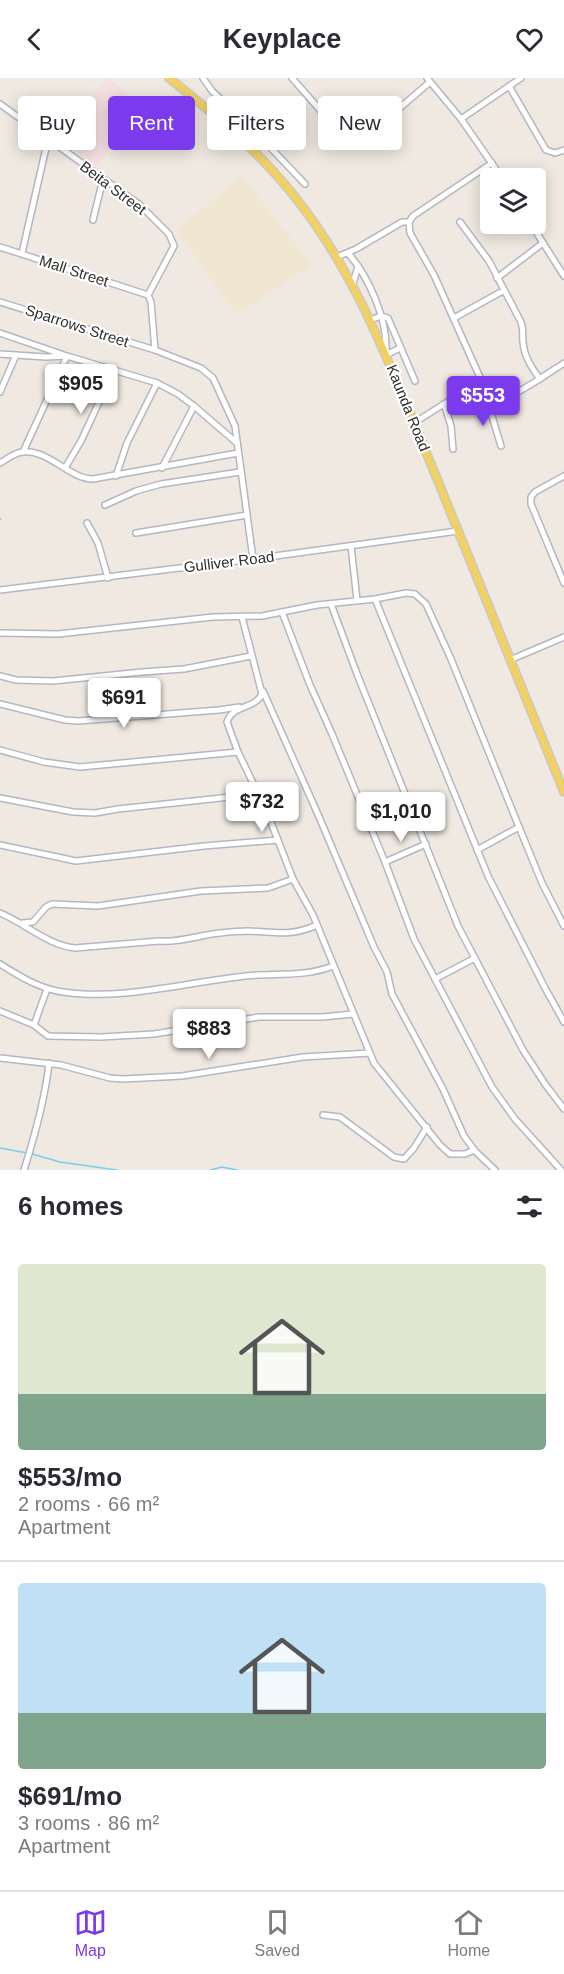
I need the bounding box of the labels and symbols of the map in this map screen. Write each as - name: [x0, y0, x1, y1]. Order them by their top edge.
- street label: Beita Street: [77, 157, 150, 218]
- street label: Mall Street: [37, 251, 112, 290]
- street label: Sparrows Street: [23, 301, 132, 350]
- street label: Kaunda Road: [383, 362, 434, 454]
- pin: $905: [45, 364, 117, 415]
- pin: $553: [447, 376, 519, 427]
- street label: Gulliver Road: [183, 548, 275, 575]
- pin: $691: [88, 678, 160, 729]
- pin: $732: [226, 782, 298, 833]
- pin: $1,010: [352, 792, 450, 843]
- pin: $883: [173, 1009, 245, 1060]

